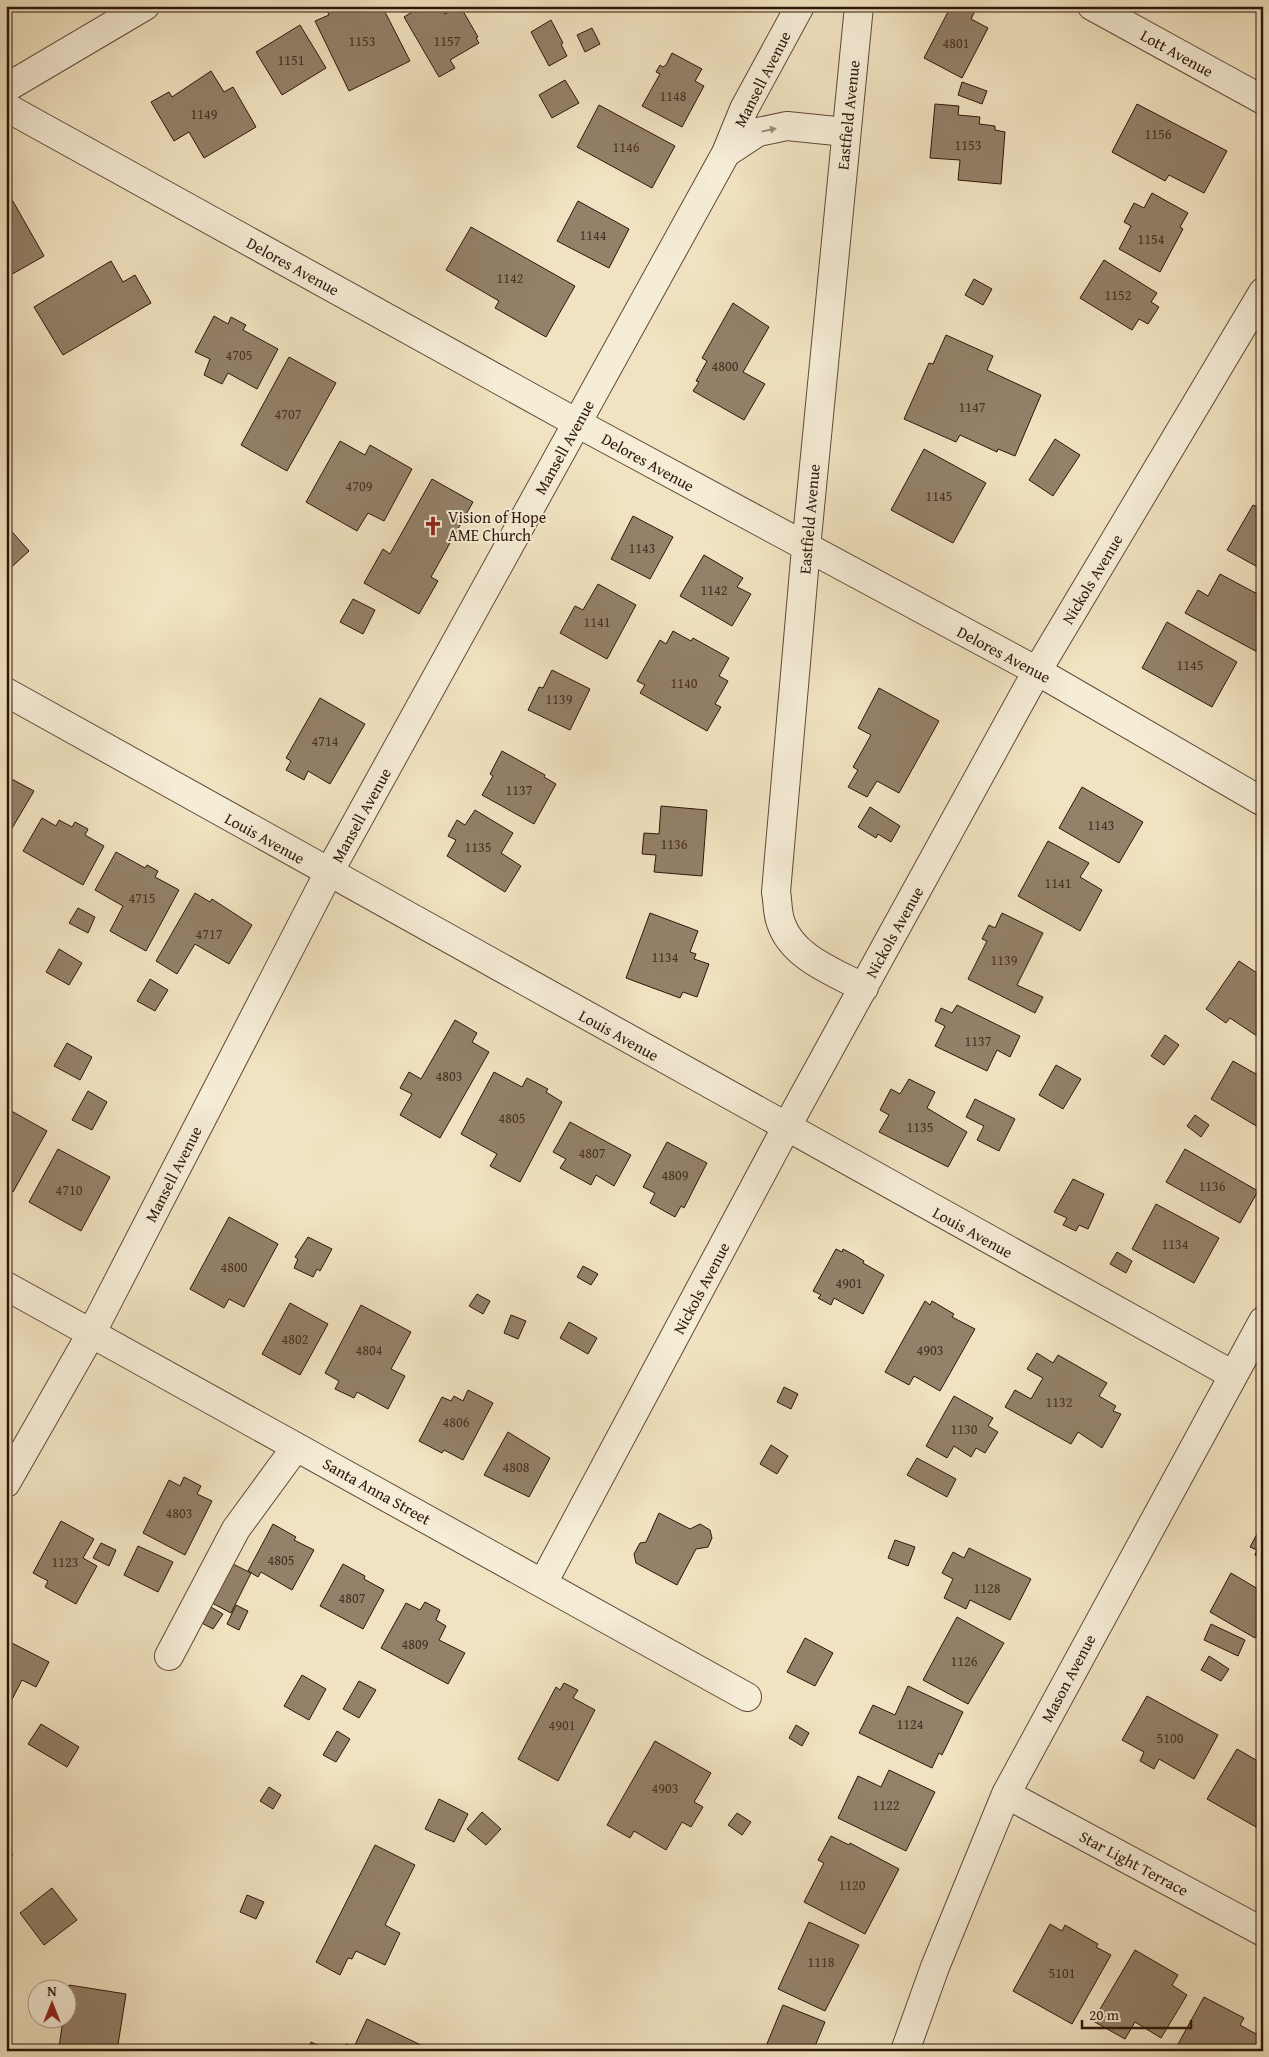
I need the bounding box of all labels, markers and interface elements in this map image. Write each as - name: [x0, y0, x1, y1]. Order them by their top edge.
- street label: Lott Avenue: [1136, 23, 1218, 83]
- street label: Mansell Avenue: [727, 27, 797, 131]
- house number: 1153: [349, 31, 375, 51]
- house number: 1157: [434, 31, 461, 51]
- house number: 4801: [943, 33, 969, 53]
- house number: 1151: [278, 50, 304, 70]
- street label: Eastfield Avenue: [830, 59, 866, 171]
- house number: 1148: [660, 86, 687, 106]
- house number: 1149: [191, 104, 218, 124]
- house number: 1156: [1145, 124, 1172, 144]
- one-way arrow: [761, 126, 776, 134]
- house number: 1153: [955, 135, 981, 155]
- house number: 1146: [613, 137, 640, 157]
- house number: 1144: [580, 225, 607, 245]
- house number: 1154: [1138, 229, 1165, 249]
- street label: Delores Avenue: [242, 231, 344, 301]
- house number: 1142: [497, 268, 523, 288]
- house number: 1152: [1105, 285, 1131, 305]
- house number: 4705: [226, 345, 252, 365]
- house number: 4800: [712, 356, 739, 376]
- street label: Mansell Avenue: [528, 395, 600, 499]
- house number: 1147: [959, 397, 986, 417]
- house number: 4707: [275, 404, 302, 424]
- street label: Delores Avenue: [597, 427, 699, 497]
- street label: Eastfield Avenue: [792, 463, 826, 575]
- house number: 4709: [346, 476, 373, 496]
- house number: 1145: [926, 486, 952, 506]
- place label: Vision of Hope AME Church: [448, 505, 546, 547]
- church icon: Vision of Hope AME Church: [422, 515, 444, 537]
- street label: Nickols Avenue: [1056, 529, 1128, 629]
- house number: 1143: [629, 538, 655, 558]
- house number: 1142: [701, 580, 727, 600]
- house number: 1141: [584, 612, 610, 632]
- street label: Delores Avenue: [953, 619, 1055, 689]
- house number: 1145: [1177, 655, 1203, 675]
- house number: 1140: [671, 673, 698, 693]
- house number: 1139: [546, 689, 573, 709]
- house number: 4714: [312, 731, 339, 751]
- street label: Mansell Avenue: [325, 763, 397, 867]
- house number: 1137: [506, 780, 533, 800]
- street label: Louis Avenue: [221, 806, 309, 870]
- house number: 1143: [1088, 815, 1114, 835]
- house number: 1136: [661, 834, 688, 854]
- house number: 1135: [465, 837, 491, 857]
- house number: 1141: [1045, 873, 1071, 893]
- street label: Nickols Avenue: [859, 882, 929, 982]
- house number: 4715: [129, 888, 155, 908]
- house number: 4717: [196, 924, 223, 944]
- house number: 1134: [652, 947, 679, 967]
- house number: 1139: [991, 950, 1018, 970]
- street label: Louis Avenue: [575, 1003, 663, 1067]
- house number: 1137: [965, 1031, 992, 1051]
- house number: 4803: [436, 1066, 462, 1086]
- house number: 4805: [499, 1108, 525, 1128]
- house number: 1135: [907, 1117, 933, 1137]
- street label: Mansell Avenue: [138, 1122, 208, 1226]
- house number: 4807: [579, 1143, 606, 1163]
- house number: 4809: [662, 1165, 689, 1185]
- house number: 1136: [1199, 1176, 1226, 1196]
- house number: 4710: [56, 1180, 83, 1200]
- street label: Louis Avenue: [929, 1200, 1017, 1264]
- house number: 1134: [1162, 1234, 1189, 1254]
- street label: Nickols Avenue: [667, 1238, 735, 1338]
- house number: 4800: [221, 1257, 248, 1277]
- house number: 4901: [836, 1273, 862, 1293]
- house number: 4802: [282, 1329, 308, 1349]
- house number: 4804: [356, 1340, 383, 1360]
- house number: 4903: [917, 1340, 943, 1360]
- house number: 1132: [1046, 1392, 1072, 1412]
- house number: 4806: [443, 1412, 470, 1432]
- house number: 1130: [951, 1419, 978, 1439]
- street label: Santa Anna Street: [319, 1451, 436, 1531]
- house number: 4808: [503, 1457, 530, 1477]
- house number: 4803: [166, 1503, 192, 1523]
- house number: 4805: [268, 1550, 294, 1570]
- house number: 1123: [52, 1552, 78, 1572]
- house number: 1128: [974, 1578, 1001, 1598]
- house number: 4807: [339, 1588, 366, 1608]
- street label: Mason Avenue: [1035, 1630, 1101, 1726]
- house number: 4809: [402, 1634, 429, 1654]
- house number: 1126: [951, 1651, 978, 1671]
- house number: 1124: [897, 1714, 924, 1734]
- house number: 4901: [549, 1715, 575, 1735]
- house number: 5100: [1157, 1728, 1184, 1748]
- house number: 4903: [652, 1778, 678, 1798]
- house number: 1122: [873, 1795, 899, 1815]
- street label: Star Light Terrace: [1075, 1824, 1193, 1902]
- house number: 1120: [839, 1875, 866, 1895]
- house number: 1118: [808, 1952, 835, 1972]
- house number: 5101: [1049, 1963, 1075, 1983]
- north arrow: [28, 1980, 78, 2030]
- text: N: [47, 1981, 57, 2001]
- scale bar: [1082, 1997, 1190, 2029]
- text: 20 m: [1089, 2004, 1120, 2025]

